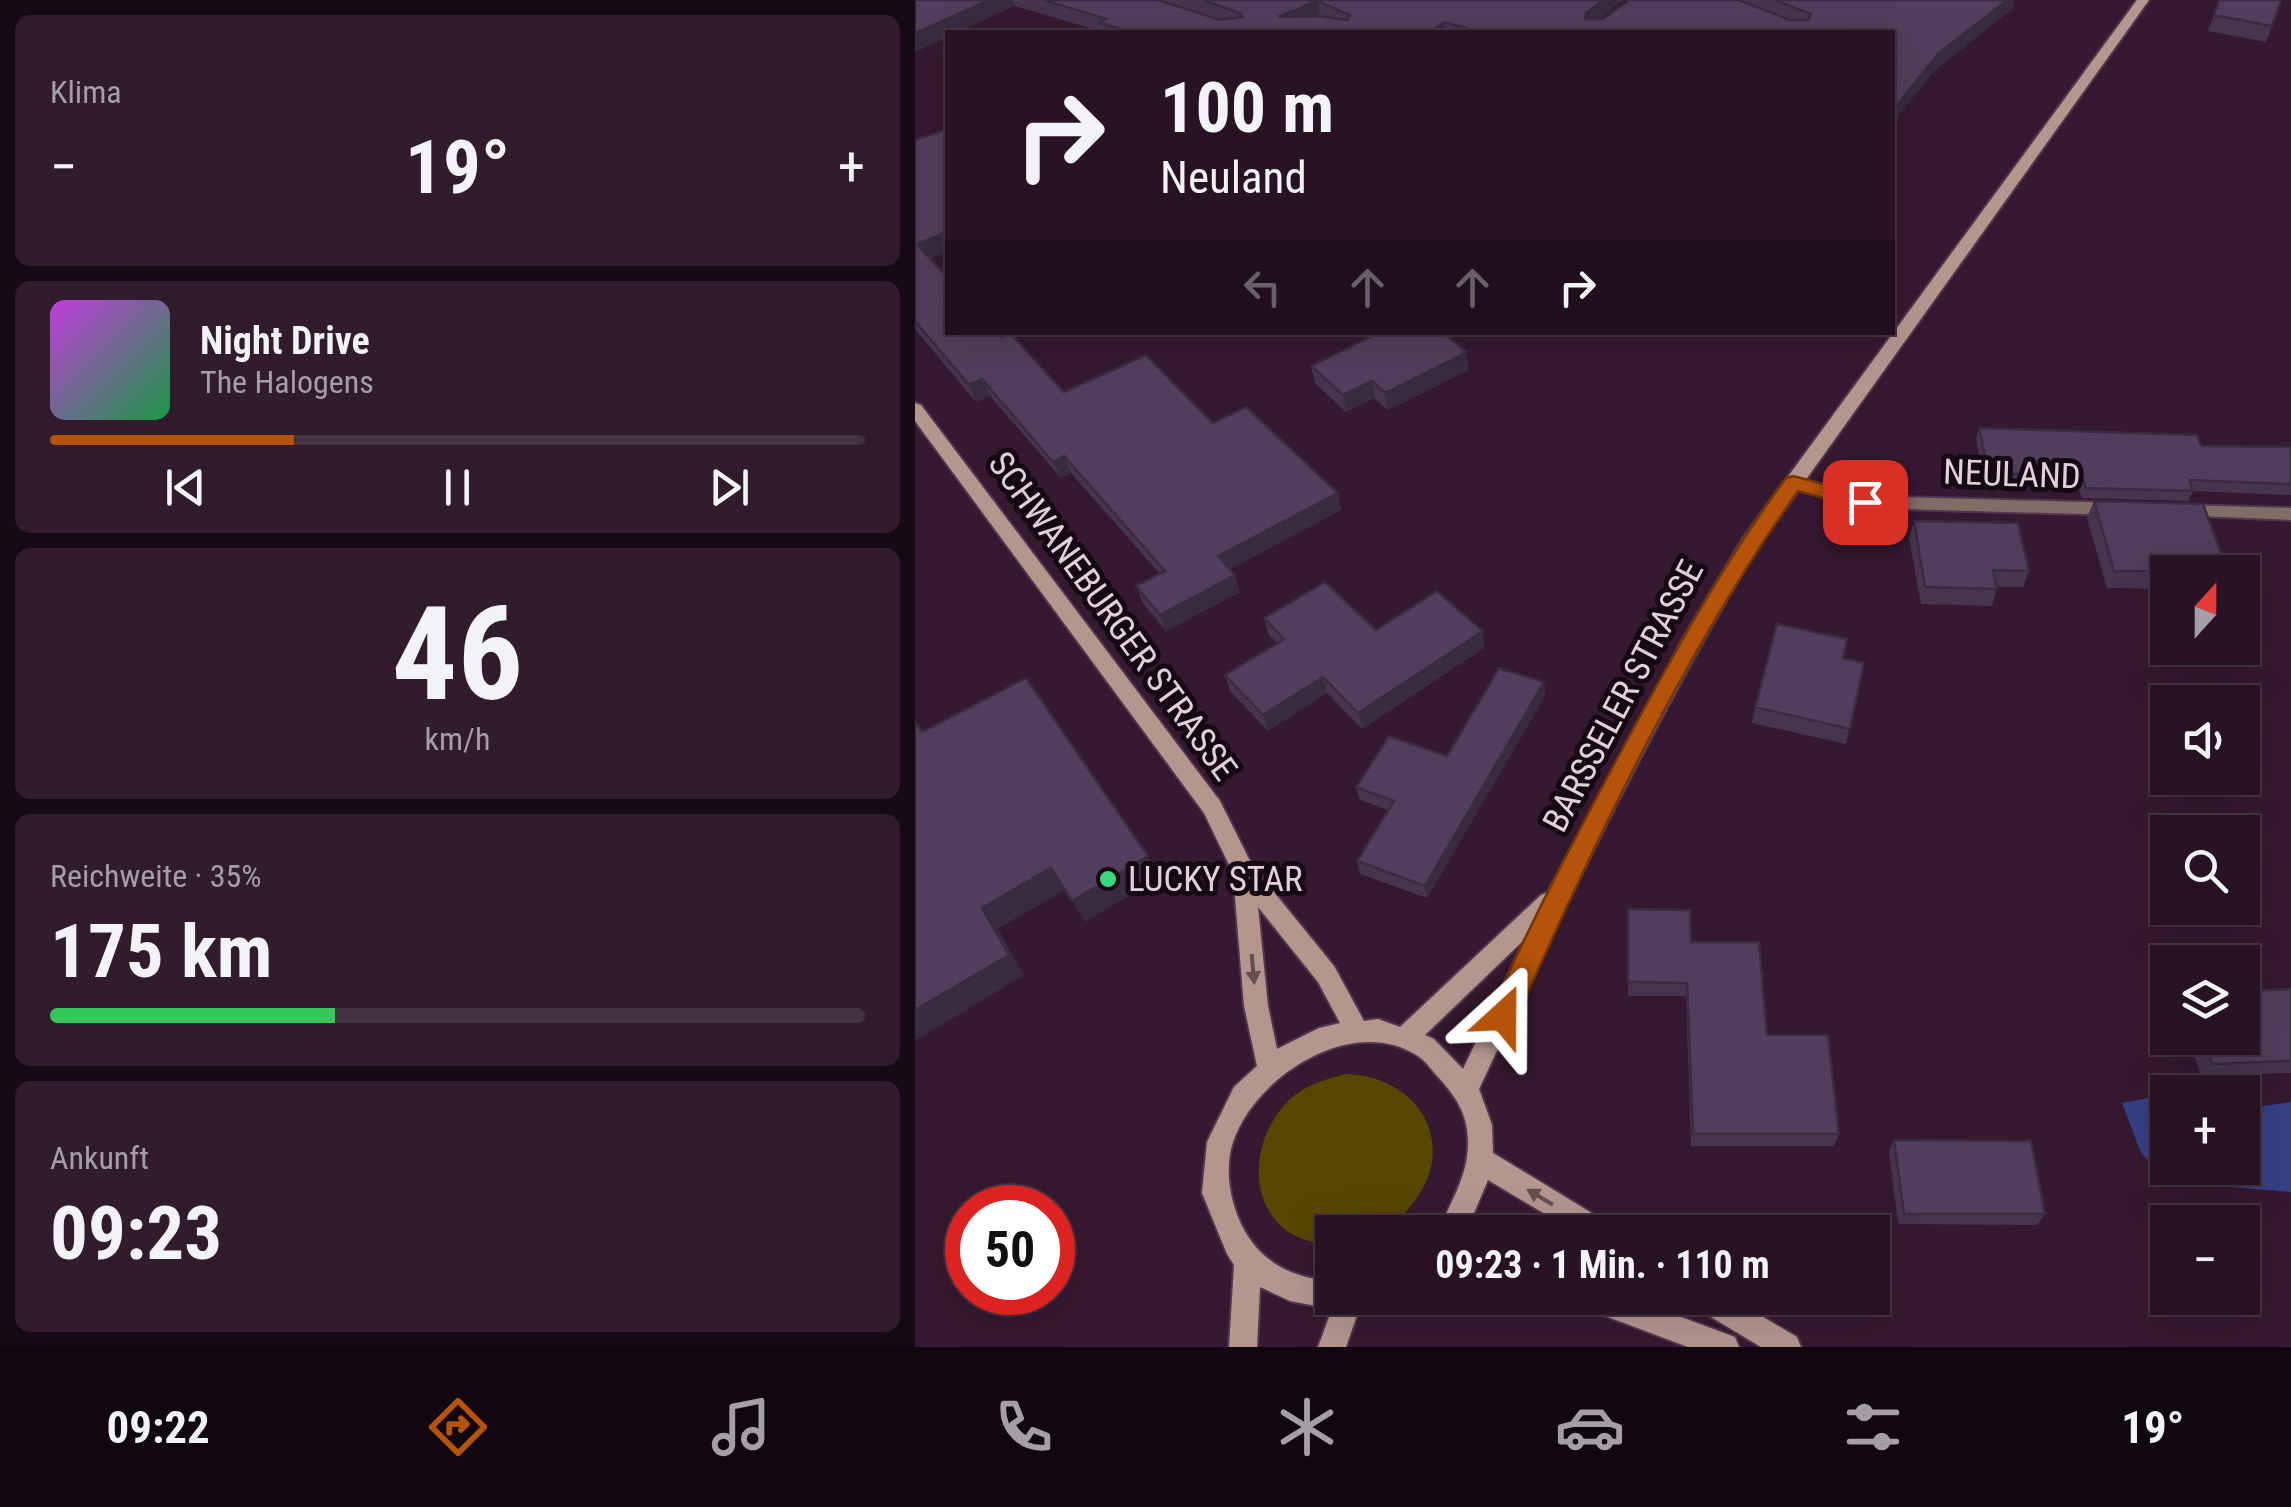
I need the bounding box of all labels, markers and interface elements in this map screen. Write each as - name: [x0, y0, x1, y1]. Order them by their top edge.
- text: 100 m: [1160, 67, 1334, 149]
- icon: right: [995, 70, 1125, 200]
- text: Klima: [50, 73, 122, 111]
- text: 19°: [405, 123, 510, 211]
- text: −: [50, 135, 78, 199]
- text: +: [838, 135, 865, 199]
- text: Neuland: [1160, 151, 1307, 204]
- icon: left: [1235, 260, 1290, 315]
- icon: ahead: [1340, 260, 1395, 315]
- icon: ahead: [1445, 260, 1500, 315]
- icon: right: [1550, 260, 1605, 315]
- text: Night Drive: [200, 319, 370, 363]
- text: The Halogens: [200, 363, 374, 401]
- street label: SCHWANEBURGER STRASSE: [980, 444, 1245, 788]
- street label: NEULAND: [1943, 452, 2081, 497]
- icon: previous: [158, 460, 213, 515]
- icon: pause: [430, 460, 485, 515]
- icon: next: [702, 460, 757, 515]
- pin: [1823, 460, 1908, 545]
- icon: arrive: [1838, 475, 1893, 530]
- street label: BARSSELER STRASSE: [1535, 554, 1712, 839]
- north arrow: [2150, 555, 2260, 665]
- map controls: [2150, 555, 2260, 1315]
- text: 46: [392, 578, 523, 731]
- button: sound: [2150, 685, 2260, 795]
- text: km/h: [425, 720, 490, 758]
- button: search: [2150, 815, 2260, 925]
- text: Reichweite · 35%: [50, 857, 262, 895]
- place label: LUCKY STAR: [1128, 859, 1303, 900]
- marker: LUCKY STAR: [1097, 868, 1119, 890]
- text: 175 km: [50, 907, 272, 995]
- button: layers: [2150, 945, 2260, 1055]
- one-way arrow: [1245, 954, 1261, 986]
- position arrow: [1451, 964, 1555, 1068]
- button: +: [2150, 1075, 2260, 1185]
- text: Ankunft: [50, 1139, 149, 1177]
- speed limit sign: 50: [945, 1185, 1075, 1315]
- text: 09:23: [50, 1189, 222, 1277]
- one-way arrow: [1526, 1189, 1554, 1206]
- button: −: [2150, 1205, 2260, 1315]
- text: 09:23 · 1 Min. · 110 m: [1435, 1243, 1770, 1287]
- icon: directions: [423, 1392, 493, 1462]
- icon: music: [706, 1392, 776, 1462]
- icon: phone: [989, 1392, 1059, 1462]
- icon: climate: [1272, 1392, 1342, 1462]
- icon: car: [1555, 1392, 1625, 1462]
- icon: filters: [1838, 1392, 1908, 1462]
- text: 09:22: [107, 1401, 210, 1454]
- text: 19°: [2121, 1401, 2184, 1454]

